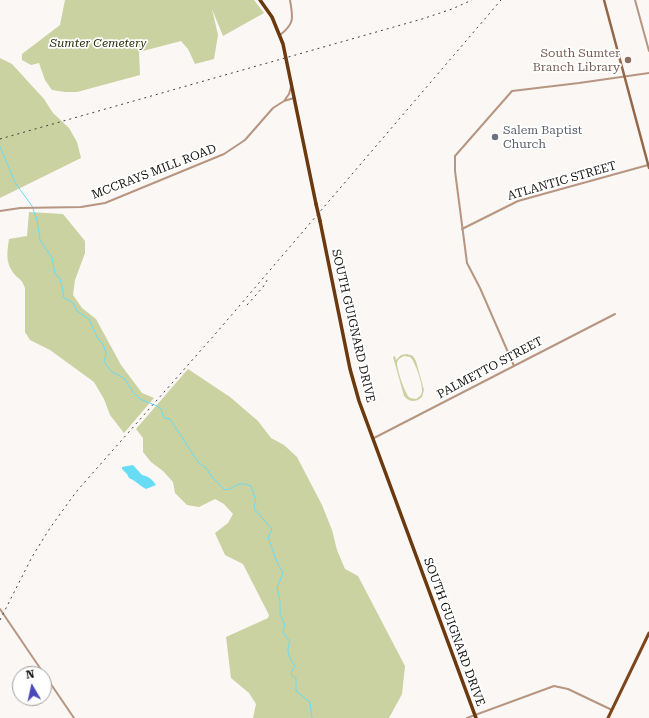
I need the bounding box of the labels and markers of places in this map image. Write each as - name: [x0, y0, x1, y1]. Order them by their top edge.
- place label: South Sumter Branch Library: [533, 46, 620, 74]
- marker: South Sumter Branch Library: [623, 55, 633, 65]
- place label: Salem Baptist Church: [503, 123, 582, 151]
- marker: Salem Baptist Church: [490, 132, 500, 142]

